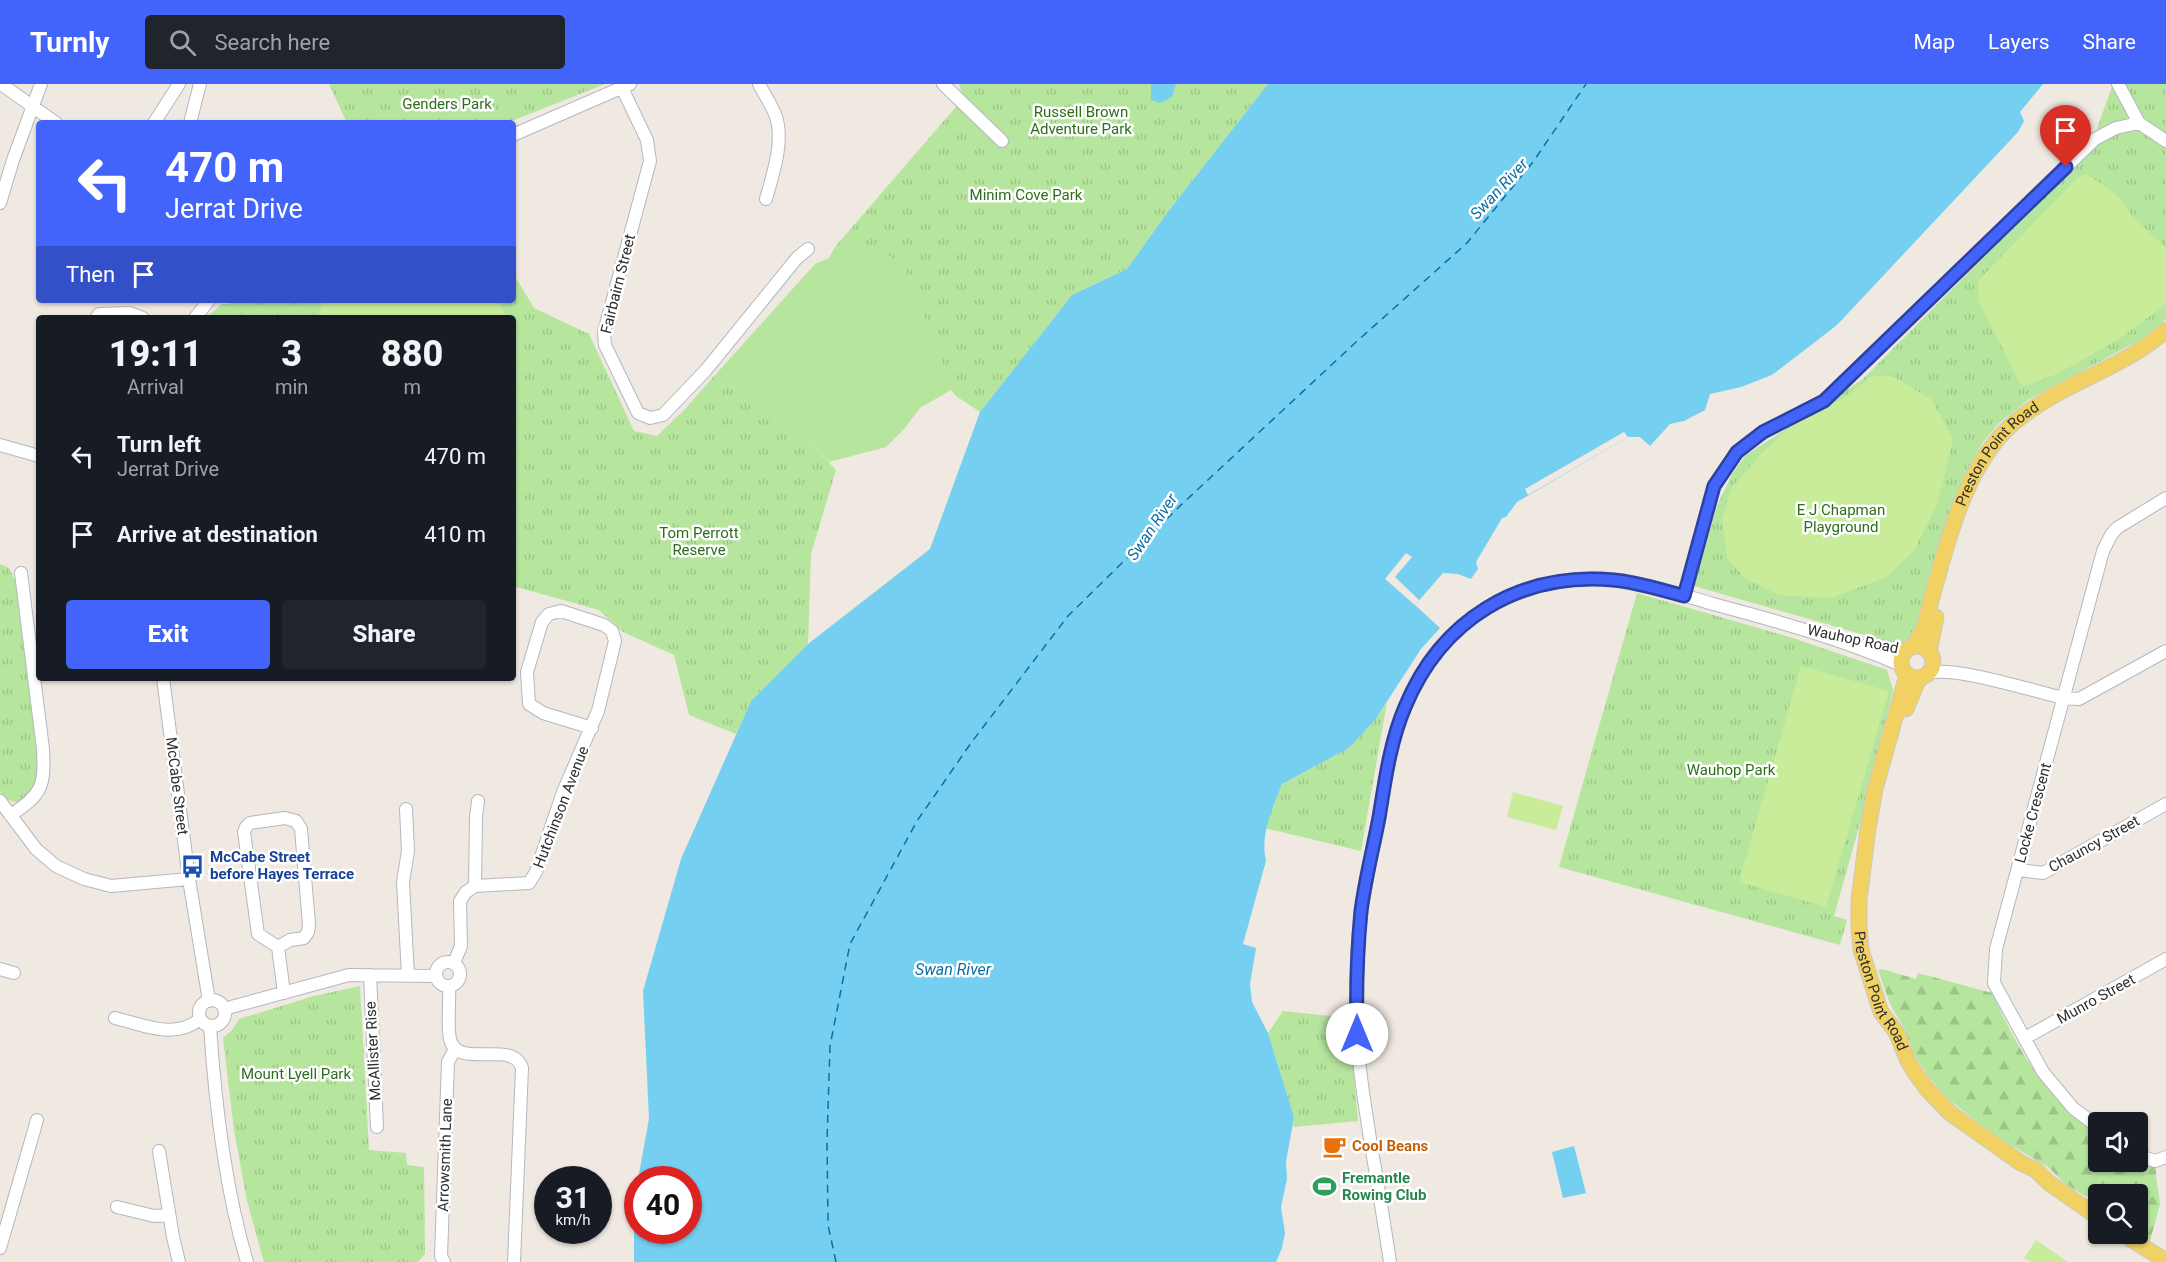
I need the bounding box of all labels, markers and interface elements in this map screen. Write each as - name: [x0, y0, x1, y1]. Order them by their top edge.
- search box: [145, 15, 565, 69]
- text: Turnly: [30, 26, 109, 59]
- icon: search: [166, 26, 199, 59]
- text: Search here: [214, 30, 330, 55]
- text: Map: [1913, 30, 1955, 54]
- text: Layers: [1988, 30, 2049, 54]
- text: Share: [2082, 30, 2136, 54]
- park label: Genders Park: [402, 95, 492, 113]
- park label: Russell Brown Adventure Park: [1030, 103, 1132, 138]
- pin: [2040, 105, 2091, 167]
- icon: arrive: [2049, 114, 2082, 147]
- text: 470 m: [165, 143, 284, 192]
- icon: left: [66, 144, 144, 222]
- water label: Swan River: [1466, 154, 1532, 223]
- park label: Minim Cove Park: [970, 186, 1083, 204]
- text: Jerrat Drive: [165, 193, 303, 225]
- street label: Fairbairn Street: [597, 232, 639, 336]
- icon: arrive: [127, 258, 160, 291]
- text: Then: [66, 262, 115, 287]
- text: 19:11: [109, 333, 202, 375]
- text: 3: [281, 333, 302, 375]
- text: 880: [381, 333, 443, 375]
- text: Arrival: [127, 375, 184, 399]
- text: min: [275, 375, 308, 399]
- text: m: [403, 375, 421, 399]
- street label: Preston Point Road: [1952, 398, 2042, 509]
- text: Turn left: [117, 432, 201, 457]
- icon: left: [66, 440, 99, 473]
- text: 470 m: [424, 444, 486, 469]
- text: Jerrat Drive: [117, 457, 219, 481]
- water label: Swan River: [1123, 490, 1182, 564]
- park label: E J Chapman Playground: [1797, 501, 1885, 536]
- icon: arrive: [66, 518, 99, 551]
- text: Arrive at destination: [117, 522, 318, 547]
- text: 410 m: [424, 522, 486, 547]
- park label: Tom Perrott Reserve: [659, 524, 739, 559]
- button: Exit: [66, 600, 270, 669]
- button: Share: [282, 600, 486, 669]
- street label: Wauhop Road: [1806, 621, 1900, 657]
- street label: McCabe Street: [162, 736, 192, 836]
- street label: Hutchinson Avenue: [529, 743, 593, 871]
- park label: Wauhop Park: [1687, 761, 1776, 779]
- street label: Locke Crescent: [2011, 761, 2055, 865]
- street label: Chauncy Street: [2045, 812, 2143, 876]
- place label: McCabe Street before Hayes Terrace: [210, 848, 354, 883]
- bus stop icon: McCabe Street before Hayes Terrace: [179, 853, 205, 879]
- street label: Preston Point Road: [1850, 930, 1912, 1053]
- water label: Swan River: [915, 960, 992, 979]
- street label: Munro Street: [2054, 970, 2138, 1028]
- street label: McAllister Rise: [361, 1001, 385, 1101]
- position arrow: [1325, 1002, 1389, 1066]
- park label: Mount Lyell Park: [241, 1065, 351, 1083]
- street label: Arrowsmith Lane: [434, 1098, 456, 1212]
- map controls: [2088, 1112, 2148, 1244]
- button: sound: [2088, 1112, 2148, 1172]
- cafe icon: Cool Beans: [1321, 1133, 1347, 1159]
- place label: Cool Beans: [1352, 1137, 1429, 1155]
- speed limit sign: 40: [624, 1166, 702, 1244]
- place label: Fremantle Rowing Club: [1342, 1169, 1426, 1204]
- sports icon: Fremantle Rowing Club: [1311, 1174, 1337, 1200]
- text: 31: [556, 1180, 590, 1215]
- button: search: [2088, 1184, 2148, 1244]
- text: km/h: [555, 1211, 591, 1229]

